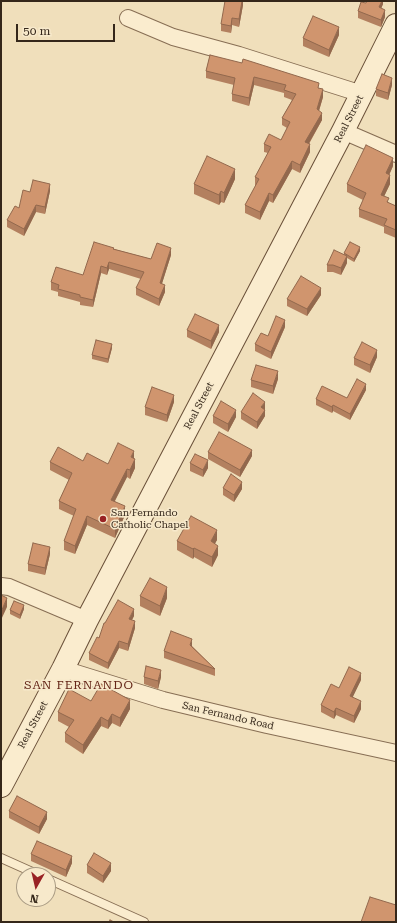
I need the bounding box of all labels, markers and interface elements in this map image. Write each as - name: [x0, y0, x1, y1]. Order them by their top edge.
- scale bar: [18, 16, 117, 42]
- text: 50 m: [23, 24, 50, 38]
- street label: Real Street: [332, 93, 366, 145]
- street label: Real Street: [182, 380, 216, 432]
- place label: San Fernando Catholic Chapel: [111, 507, 188, 530]
- marker: San Fernando Catholic Chapel: [98, 514, 108, 524]
- district label: SAN FERNANDO: [24, 678, 134, 692]
- street label: Real Street: [16, 699, 50, 751]
- street label: San Fernando Road: [181, 700, 275, 732]
- north arrow: [16, 867, 56, 907]
- text: N: [29, 891, 40, 905]

